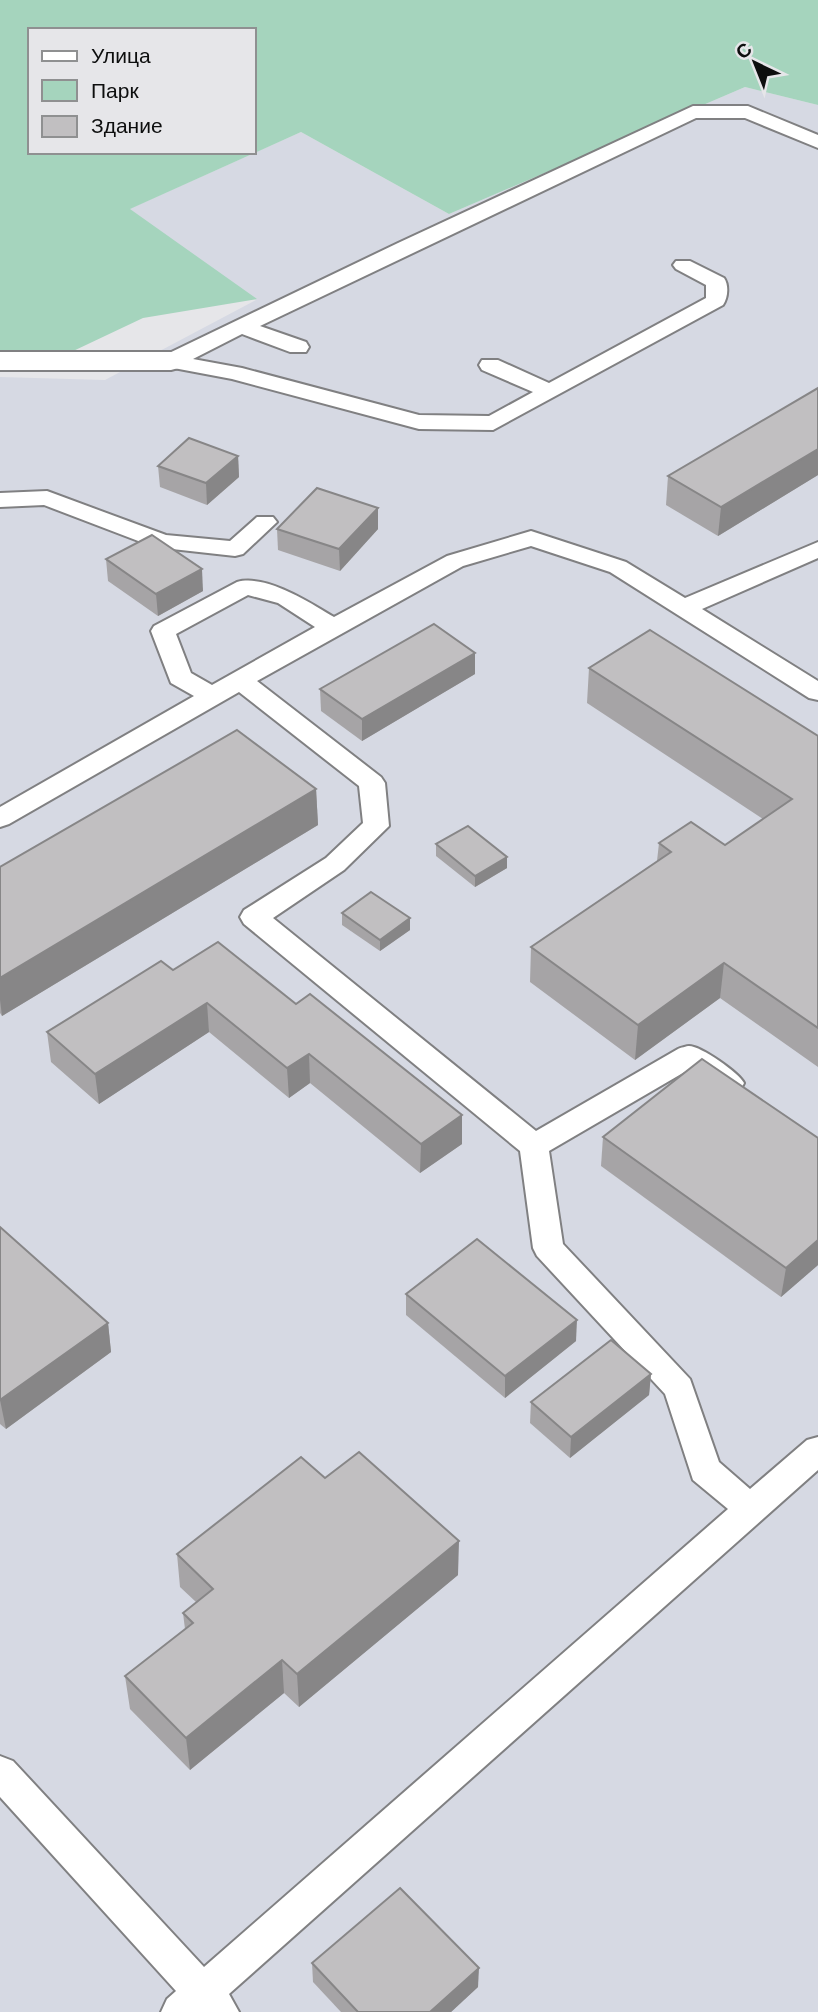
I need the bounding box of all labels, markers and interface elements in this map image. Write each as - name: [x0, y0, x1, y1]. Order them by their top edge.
- legend: [28, 28, 256, 154]
- north arrow: [720, 28, 790, 98]
- text: С: [732, 38, 756, 63]
- text: Улица: [91, 44, 151, 67]
- text: Парк: [91, 79, 139, 102]
- text: Здание: [91, 114, 163, 137]

